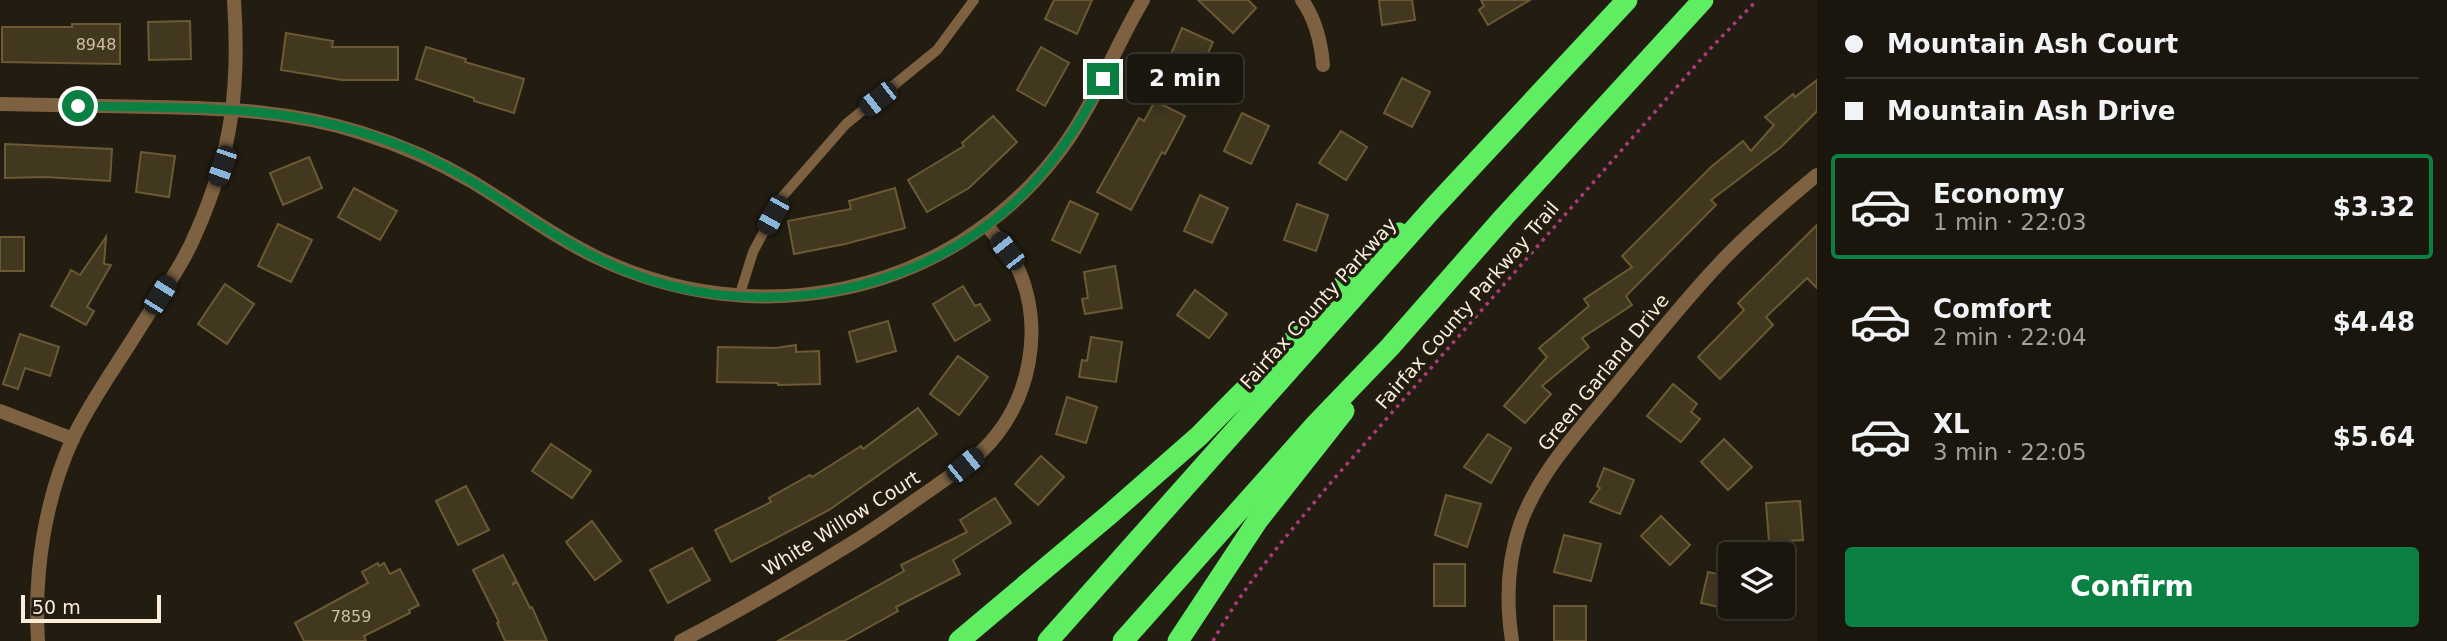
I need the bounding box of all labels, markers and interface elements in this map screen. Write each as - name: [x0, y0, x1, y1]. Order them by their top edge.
- text: Mountain Ash Court: [1887, 29, 2178, 59]
- house number: 8948: [76, 35, 116, 54]
- callout: 2 min: [1128, 55, 1243, 104]
- route end: [1087, 63, 1119, 95]
- text: 2 min: [1149, 65, 1221, 91]
- car: [855, 78, 902, 120]
- route start: [62, 90, 94, 122]
- text: Mountain Ash Drive: [1887, 96, 2175, 126]
- car: [206, 143, 239, 189]
- icon: car: [1849, 175, 1912, 238]
- text: Economy: [1933, 179, 2064, 209]
- car: [754, 192, 793, 238]
- text: $3.32: [2333, 192, 2415, 222]
- street label: Fairfax County Parkway Trail: [1371, 197, 1563, 413]
- text: 1 min · 22:03: [1933, 209, 2087, 235]
- street label: Fairfax County Parkway: [1235, 213, 1401, 393]
- car: [986, 228, 1029, 274]
- car: [140, 272, 181, 318]
- street label: Green Garland Drive: [1533, 289, 1673, 455]
- icon: car: [1849, 290, 1912, 353]
- text: Comfort: [1933, 294, 2051, 324]
- text: $4.48: [2333, 307, 2415, 337]
- text: 2 min · 22:04: [1933, 324, 2087, 350]
- icon: car: [1849, 405, 1912, 468]
- text: XL: [1933, 409, 1970, 439]
- text: $5.64: [2333, 422, 2415, 452]
- text: 3 min · 22:05: [1933, 439, 2087, 465]
- car: [943, 444, 988, 486]
- street label: White Willow Court: [758, 466, 924, 580]
- map controls: [1718, 542, 1795, 619]
- button: layers: [1718, 542, 1795, 619]
- button: Confirm: [1845, 547, 2419, 627]
- scale bar: [21, 592, 161, 624]
- text: 50 m: [32, 596, 81, 618]
- house number: 7859: [331, 607, 371, 626]

